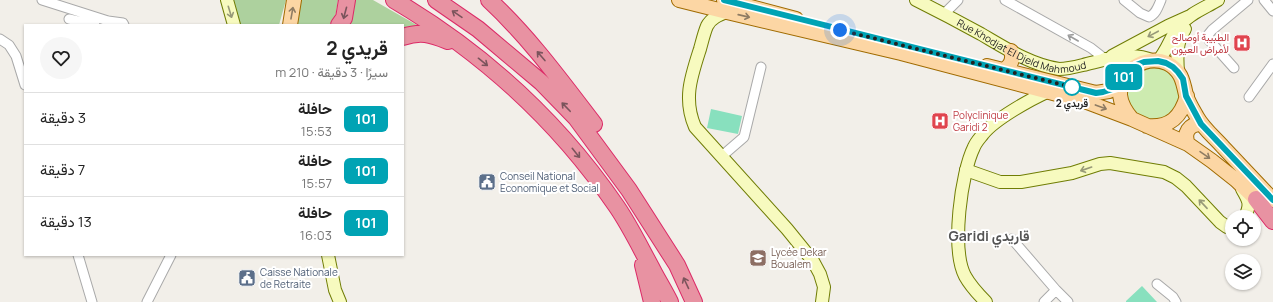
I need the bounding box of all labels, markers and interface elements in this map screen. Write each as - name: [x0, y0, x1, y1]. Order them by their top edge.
- one-way arrow: [227, 6, 234, 19]
- one-way arrow: [289, 6, 297, 19]
- one-way arrow: [341, 6, 348, 19]
- one-way arrow: [451, 10, 462, 18]
- one-way arrow: [738, 13, 751, 21]
- street label: Rue Khodjat El Djeld Mahmoud: [955, 15, 1088, 76]
- your location: [830, 20, 850, 40]
- place label: الطبيبة أوصالح لأمراض العيون: [1172, 30, 1229, 56]
- one-way arrow: [1147, 31, 1159, 38]
- hospital icon: الطبيبة أوصالح لأمراض العيون: [1232, 33, 1252, 53]
- one-way arrow: [1067, 34, 1079, 42]
- text: قريدي 2: [326, 35, 388, 61]
- button: heart: [40, 37, 82, 79]
- one-way arrow: [537, 51, 546, 62]
- one-way arrow: [478, 57, 489, 66]
- text: سيرًا · 3 دقيقة · 210 m: [275, 63, 388, 81]
- line badge: 101: [1101, 64, 1147, 90]
- text: 101: [1113, 67, 1135, 86]
- marker: قريدي 2: [1063, 78, 1081, 96]
- place label: قريدي 2: [1056, 96, 1089, 112]
- text: حافلة: [298, 98, 332, 119]
- one-way arrow: [561, 102, 570, 112]
- one-way arrow: [1094, 104, 1106, 112]
- text: 3 دقيقة: [40, 107, 86, 128]
- place label: Polyclinique Garidi 2: [953, 108, 1009, 134]
- text: 101: [355, 109, 377, 128]
- hospital icon: Polyclinique Garidi 2: [930, 111, 950, 131]
- text: 15:53: [301, 122, 332, 140]
- one-way arrow: [571, 148, 580, 159]
- text: حافلة: [298, 150, 332, 171]
- one-way arrow: [1199, 151, 1210, 159]
- text: 7 دقيقة: [40, 159, 85, 180]
- text: 101: [355, 161, 377, 180]
- one-way arrow: [1080, 165, 1092, 173]
- place label: Conseil National Economique et Social: [500, 169, 599, 195]
- public building icon: Conseil National Economique et Social: [477, 172, 497, 192]
- text: 15:57: [302, 174, 332, 192]
- one-way arrow: [1198, 199, 1207, 209]
- text: حافلة: [298, 202, 332, 223]
- map controls: [1225, 210, 1261, 290]
- button: locate: [1225, 210, 1261, 246]
- text: 13 دقيقة: [40, 211, 92, 232]
- text: 101: [355, 213, 377, 232]
- text: 16:03: [300, 226, 332, 244]
- district label: Garidi قاريدي: [949, 226, 1029, 248]
- place label: Lycée Dekar Boualem: [771, 245, 827, 271]
- school or university icon: Lycée Dekar Boualem: [748, 248, 768, 268]
- button: layers: [1225, 254, 1261, 290]
- place label: Caisse Nationale de Retraite: [260, 265, 338, 291]
- public building icon: Caisse Nationale de Retraite: [237, 268, 257, 288]
- one-way arrow: [682, 278, 689, 290]

